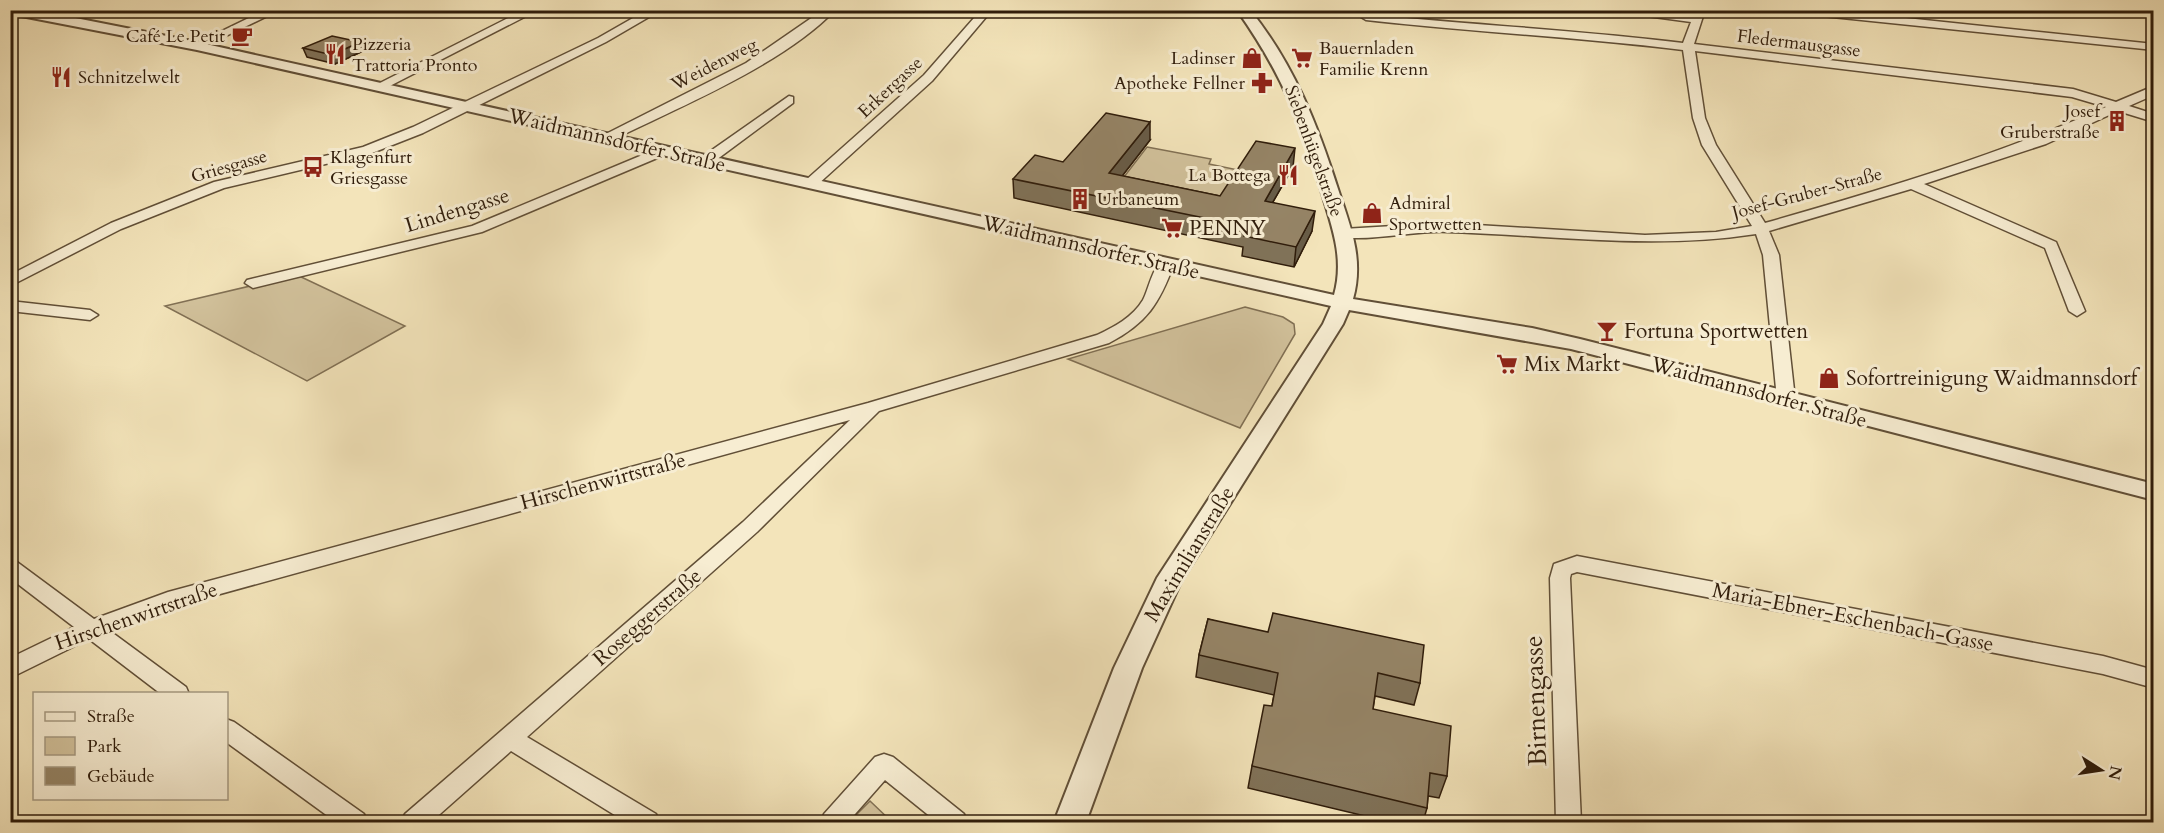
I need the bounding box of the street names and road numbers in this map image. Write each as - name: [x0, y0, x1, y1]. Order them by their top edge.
- street label: Fledermausgasse: [1736, 24, 1862, 63]
- street label: Weidenweg: [666, 32, 762, 97]
- street label: Erkergasse: [853, 51, 928, 124]
- street label: Siebenhügelstraße: [1278, 82, 1349, 220]
- street label: Waidmannsdorfer Straße: [504, 101, 729, 180]
- street label: Griesgasse: [188, 144, 270, 189]
- street label: Josef-Gruber-Straße: [1726, 161, 1885, 226]
- street label: Lindengasse: [401, 181, 513, 240]
- street label: Waidmannsdorfer Straße: [978, 208, 1203, 287]
- street label: Waidmannsdorfer Straße: [1647, 349, 1870, 435]
- street label: Hirschenwirtstraße: [517, 445, 689, 518]
- street label: Maximilianstraße: [1137, 481, 1241, 628]
- street label: Roseggerstraße: [587, 562, 708, 673]
- street label: Hirschenwirtstraße: [51, 575, 221, 658]
- street label: Maria-Ebner-Eschenbach-Gasse: [1710, 576, 1996, 659]
- street label: Birnengasse: [1516, 635, 1555, 767]

